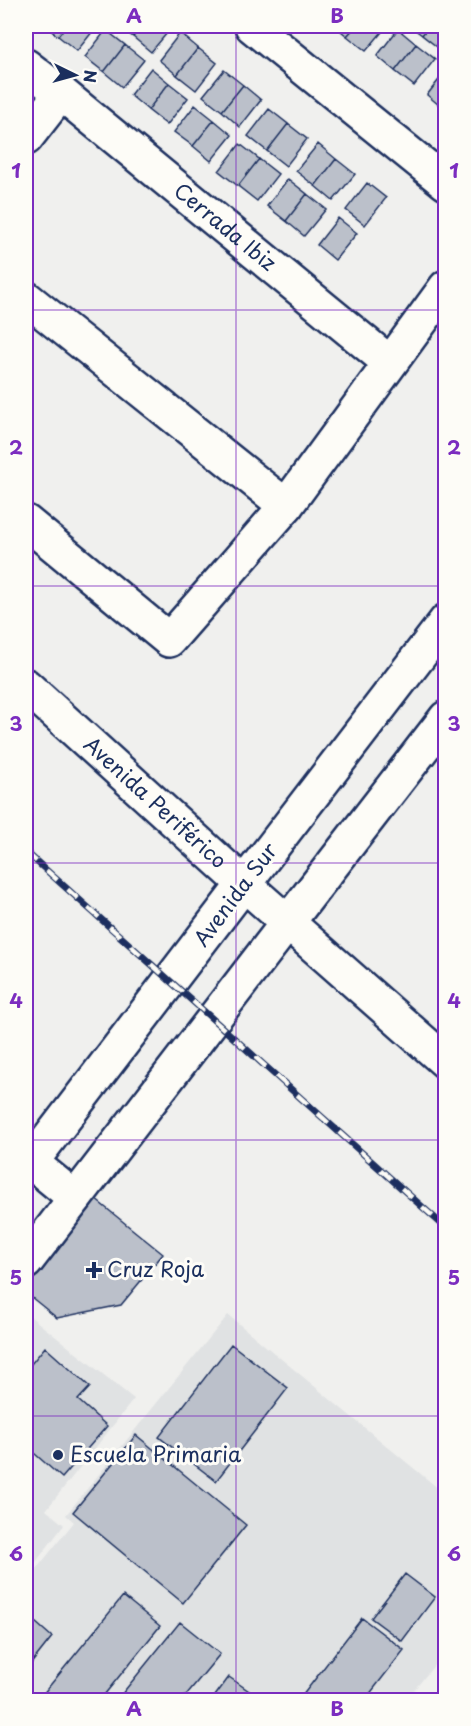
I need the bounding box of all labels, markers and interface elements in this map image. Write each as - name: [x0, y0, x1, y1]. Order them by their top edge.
- text: A: [126, 0, 142, 30]
- text: B: [330, 0, 344, 30]
- north arrow: [45, 45, 105, 105]
- text: N: [78, 69, 103, 84]
- text: 1: [11, 155, 21, 185]
- text: 1: [449, 155, 459, 185]
- street label: Cerrada Ibiz: [168, 174, 284, 278]
- text: 2: [9, 432, 23, 462]
- text: 2: [447, 432, 461, 462]
- text: 3: [9, 708, 23, 738]
- text: 3: [447, 708, 461, 738]
- street label: Avenida Periférico: [77, 728, 235, 875]
- street label: Avenida Sur: [185, 835, 284, 952]
- text: 4: [9, 985, 23, 1015]
- text: 4: [447, 985, 461, 1015]
- place label: Cruz Roja: [107, 1252, 204, 1284]
- marker: Cruz Roja: [85, 1261, 103, 1279]
- text: 5: [10, 1262, 22, 1292]
- text: 5: [448, 1262, 460, 1292]
- place label: Escuela Primaria: [70, 1437, 242, 1469]
- marker: Escuela Primaria: [51, 1448, 65, 1462]
- text: 6: [9, 1538, 23, 1568]
- text: 6: [447, 1538, 461, 1568]
- text: A: [126, 1693, 142, 1723]
- text: B: [330, 1693, 344, 1723]

